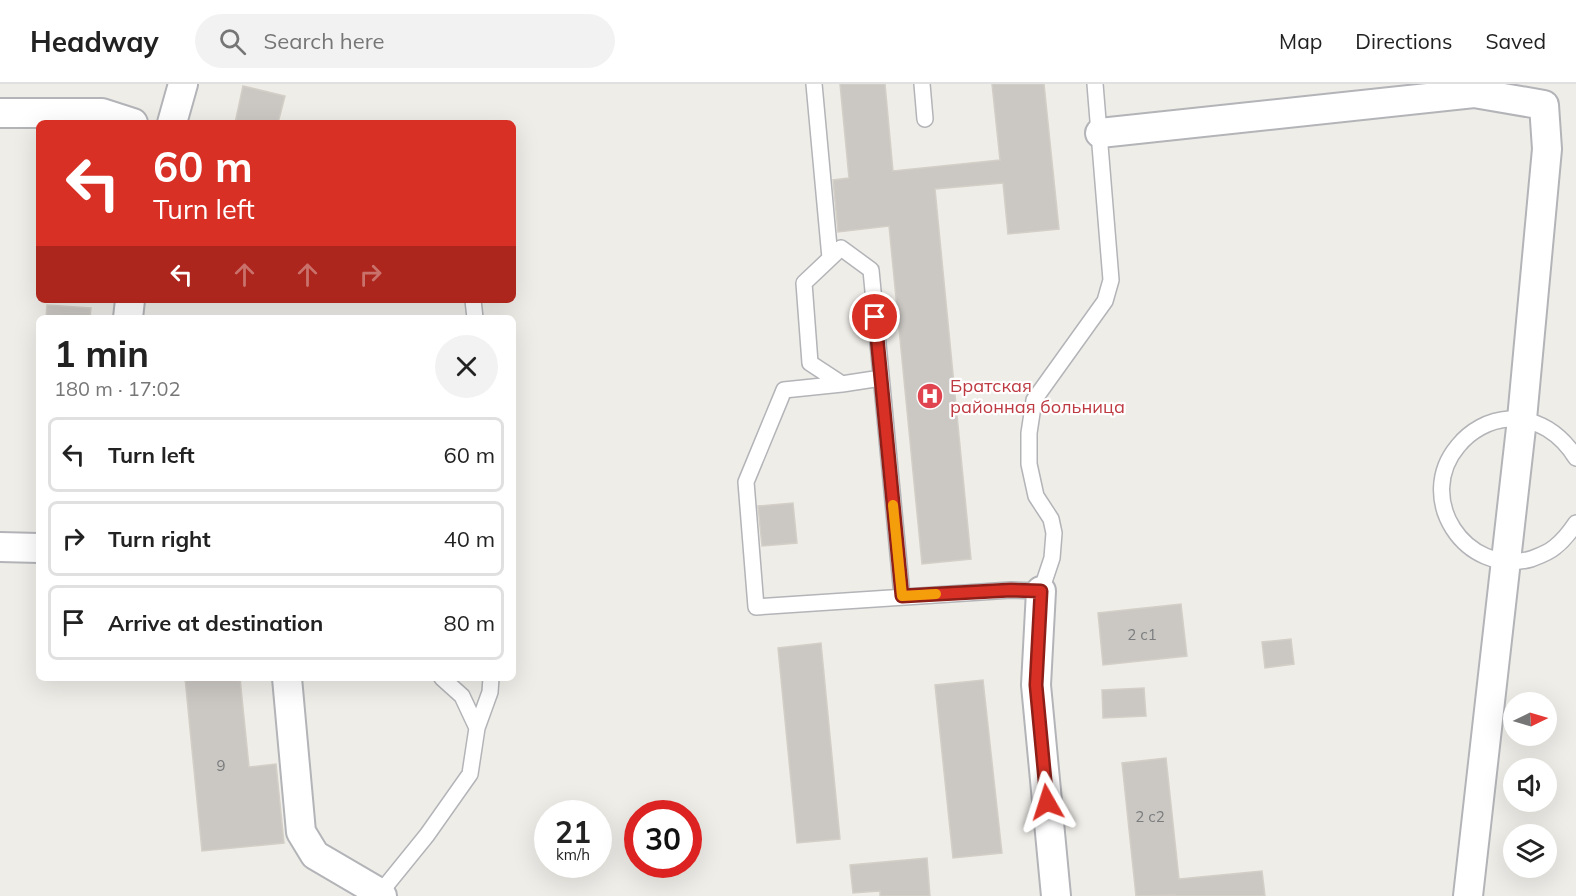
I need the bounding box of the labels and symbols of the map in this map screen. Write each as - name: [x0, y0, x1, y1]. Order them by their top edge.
- pin: [849, 291, 900, 342]
- place label: Братская районная больница: [950, 374, 1125, 418]
- hospital icon: Братская районная больница: [915, 381, 945, 411]
- house number: 2 с1: [1127, 625, 1157, 644]
- north arrow: [1503, 692, 1557, 746]
- house number: 9: [216, 756, 226, 775]
- position arrow: [1015, 770, 1079, 834]
- speed limit sign: 30: [624, 800, 702, 878]
- house number: 2 с2: [1135, 807, 1165, 826]

